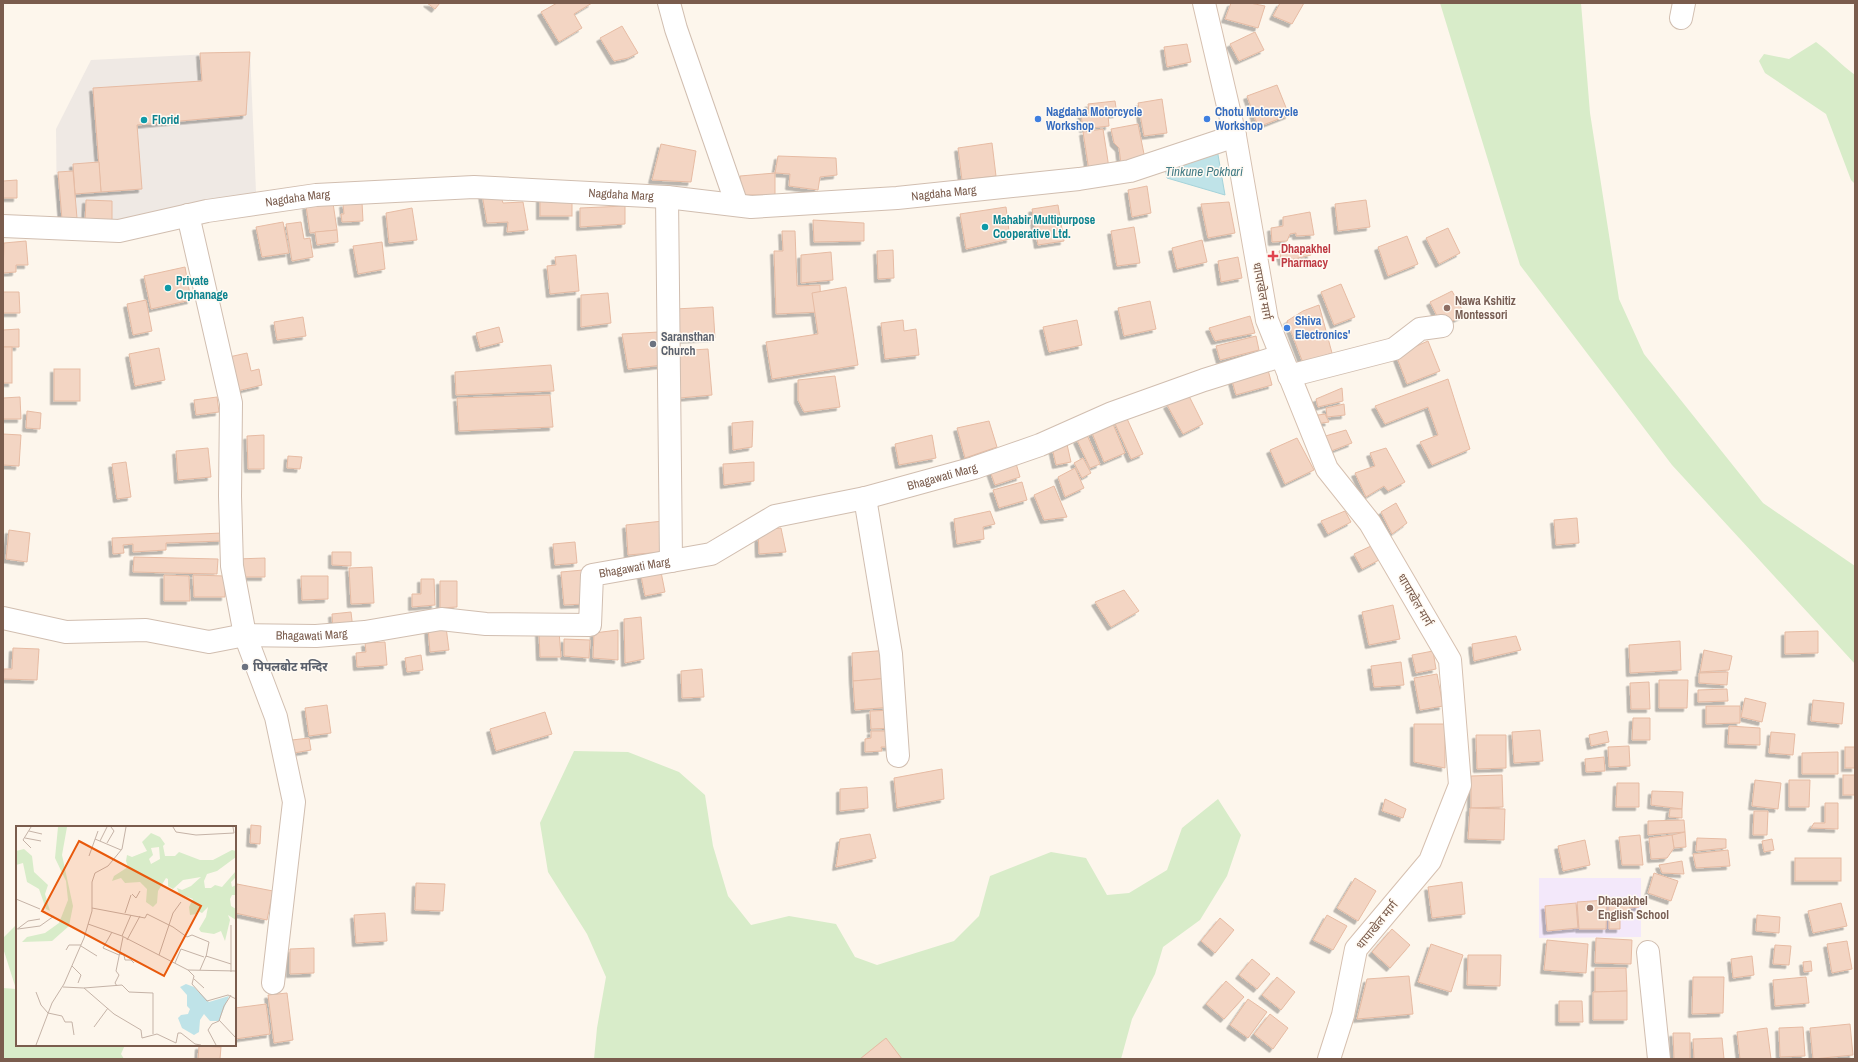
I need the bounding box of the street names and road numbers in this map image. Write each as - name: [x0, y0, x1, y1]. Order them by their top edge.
- street label: Nagdaha Marg: [911, 182, 978, 204]
- street label: Nagdaha Marg: [588, 185, 655, 204]
- street label: Nagdaha Marg: [264, 186, 331, 210]
- street label: धापाखेल मार्ग: [1249, 261, 1276, 322]
- street label: Bhagawati Marg: [905, 459, 980, 494]
- street label: Bhagawati Marg: [598, 553, 672, 582]
- street label: धापाखेल मार्ग: [1394, 571, 1437, 630]
- street label: Bhagawati Marg: [276, 625, 349, 644]
- street label: धापाखेल मार्ग: [1352, 897, 1402, 953]

